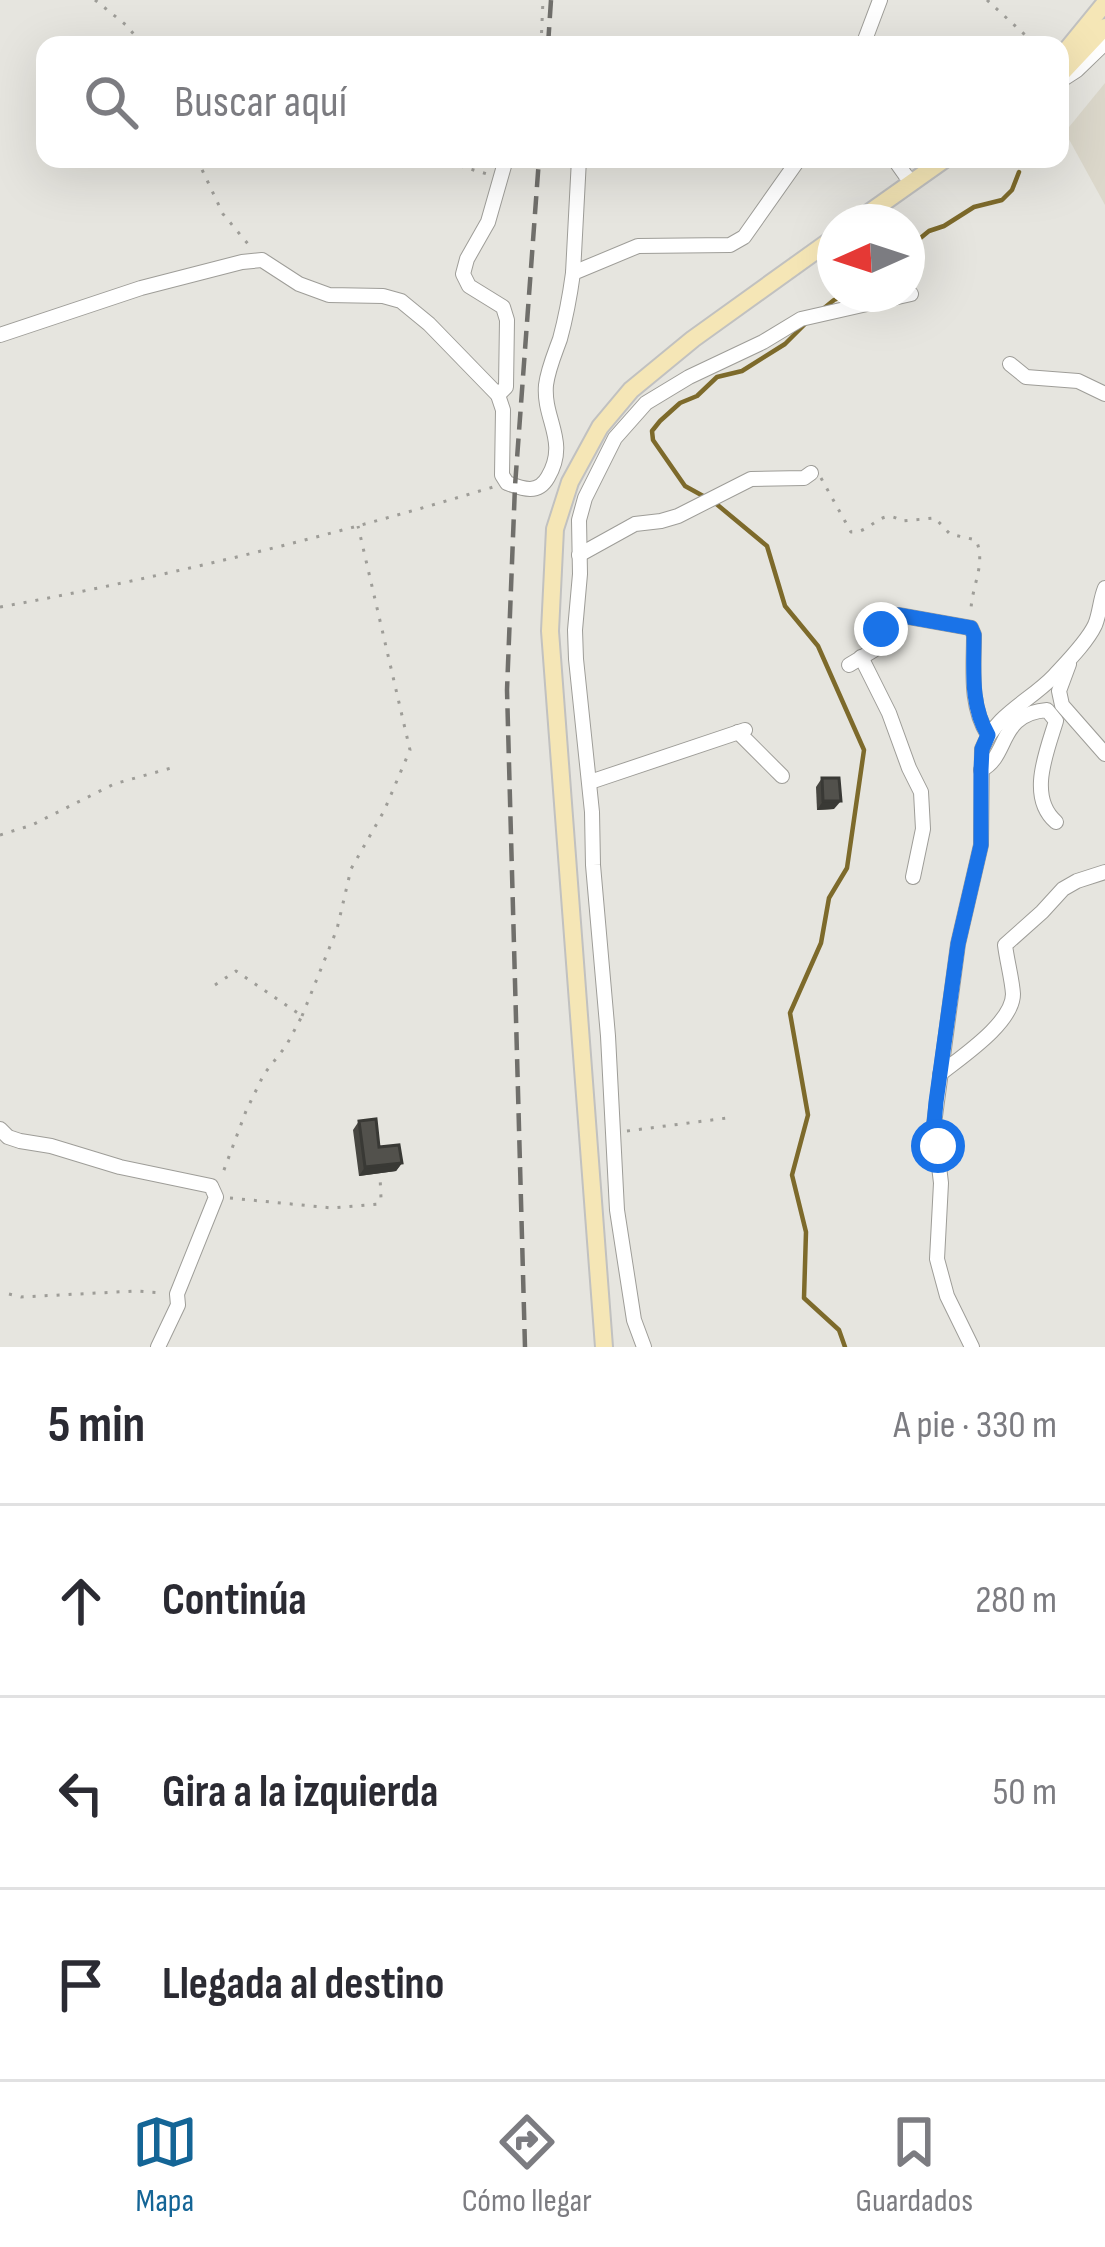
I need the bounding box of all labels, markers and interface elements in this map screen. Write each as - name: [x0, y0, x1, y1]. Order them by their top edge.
- search box: [36, 36, 1069, 168]
- icon: search: [78, 69, 144, 135]
- text: Buscar aquí: [174, 75, 347, 130]
- north arrow: [817, 204, 925, 312]
- route end: [854, 602, 908, 656]
- route start: [911, 1119, 965, 1173]
- text: 5 min: [48, 1395, 145, 1456]
- text: A pie · 330 m: [894, 1402, 1057, 1449]
- icon: ahead: [48, 1568, 114, 1634]
- text: Continúa: [162, 1573, 307, 1628]
- text: 280 m: [975, 1577, 1057, 1624]
- icon: left: [48, 1760, 114, 1826]
- text: Gira a la izquierda: [162, 1765, 438, 1820]
- text: 50 m: [993, 1769, 1057, 1816]
- icon: arrive: [48, 1952, 114, 2018]
- text: Llegada al destino: [162, 1957, 444, 2012]
- tab: Mapa: [132, 2109, 198, 2221]
- tab: Cómo llegar: [462, 2109, 592, 2221]
- tab: Guardados: [855, 2109, 973, 2221]

